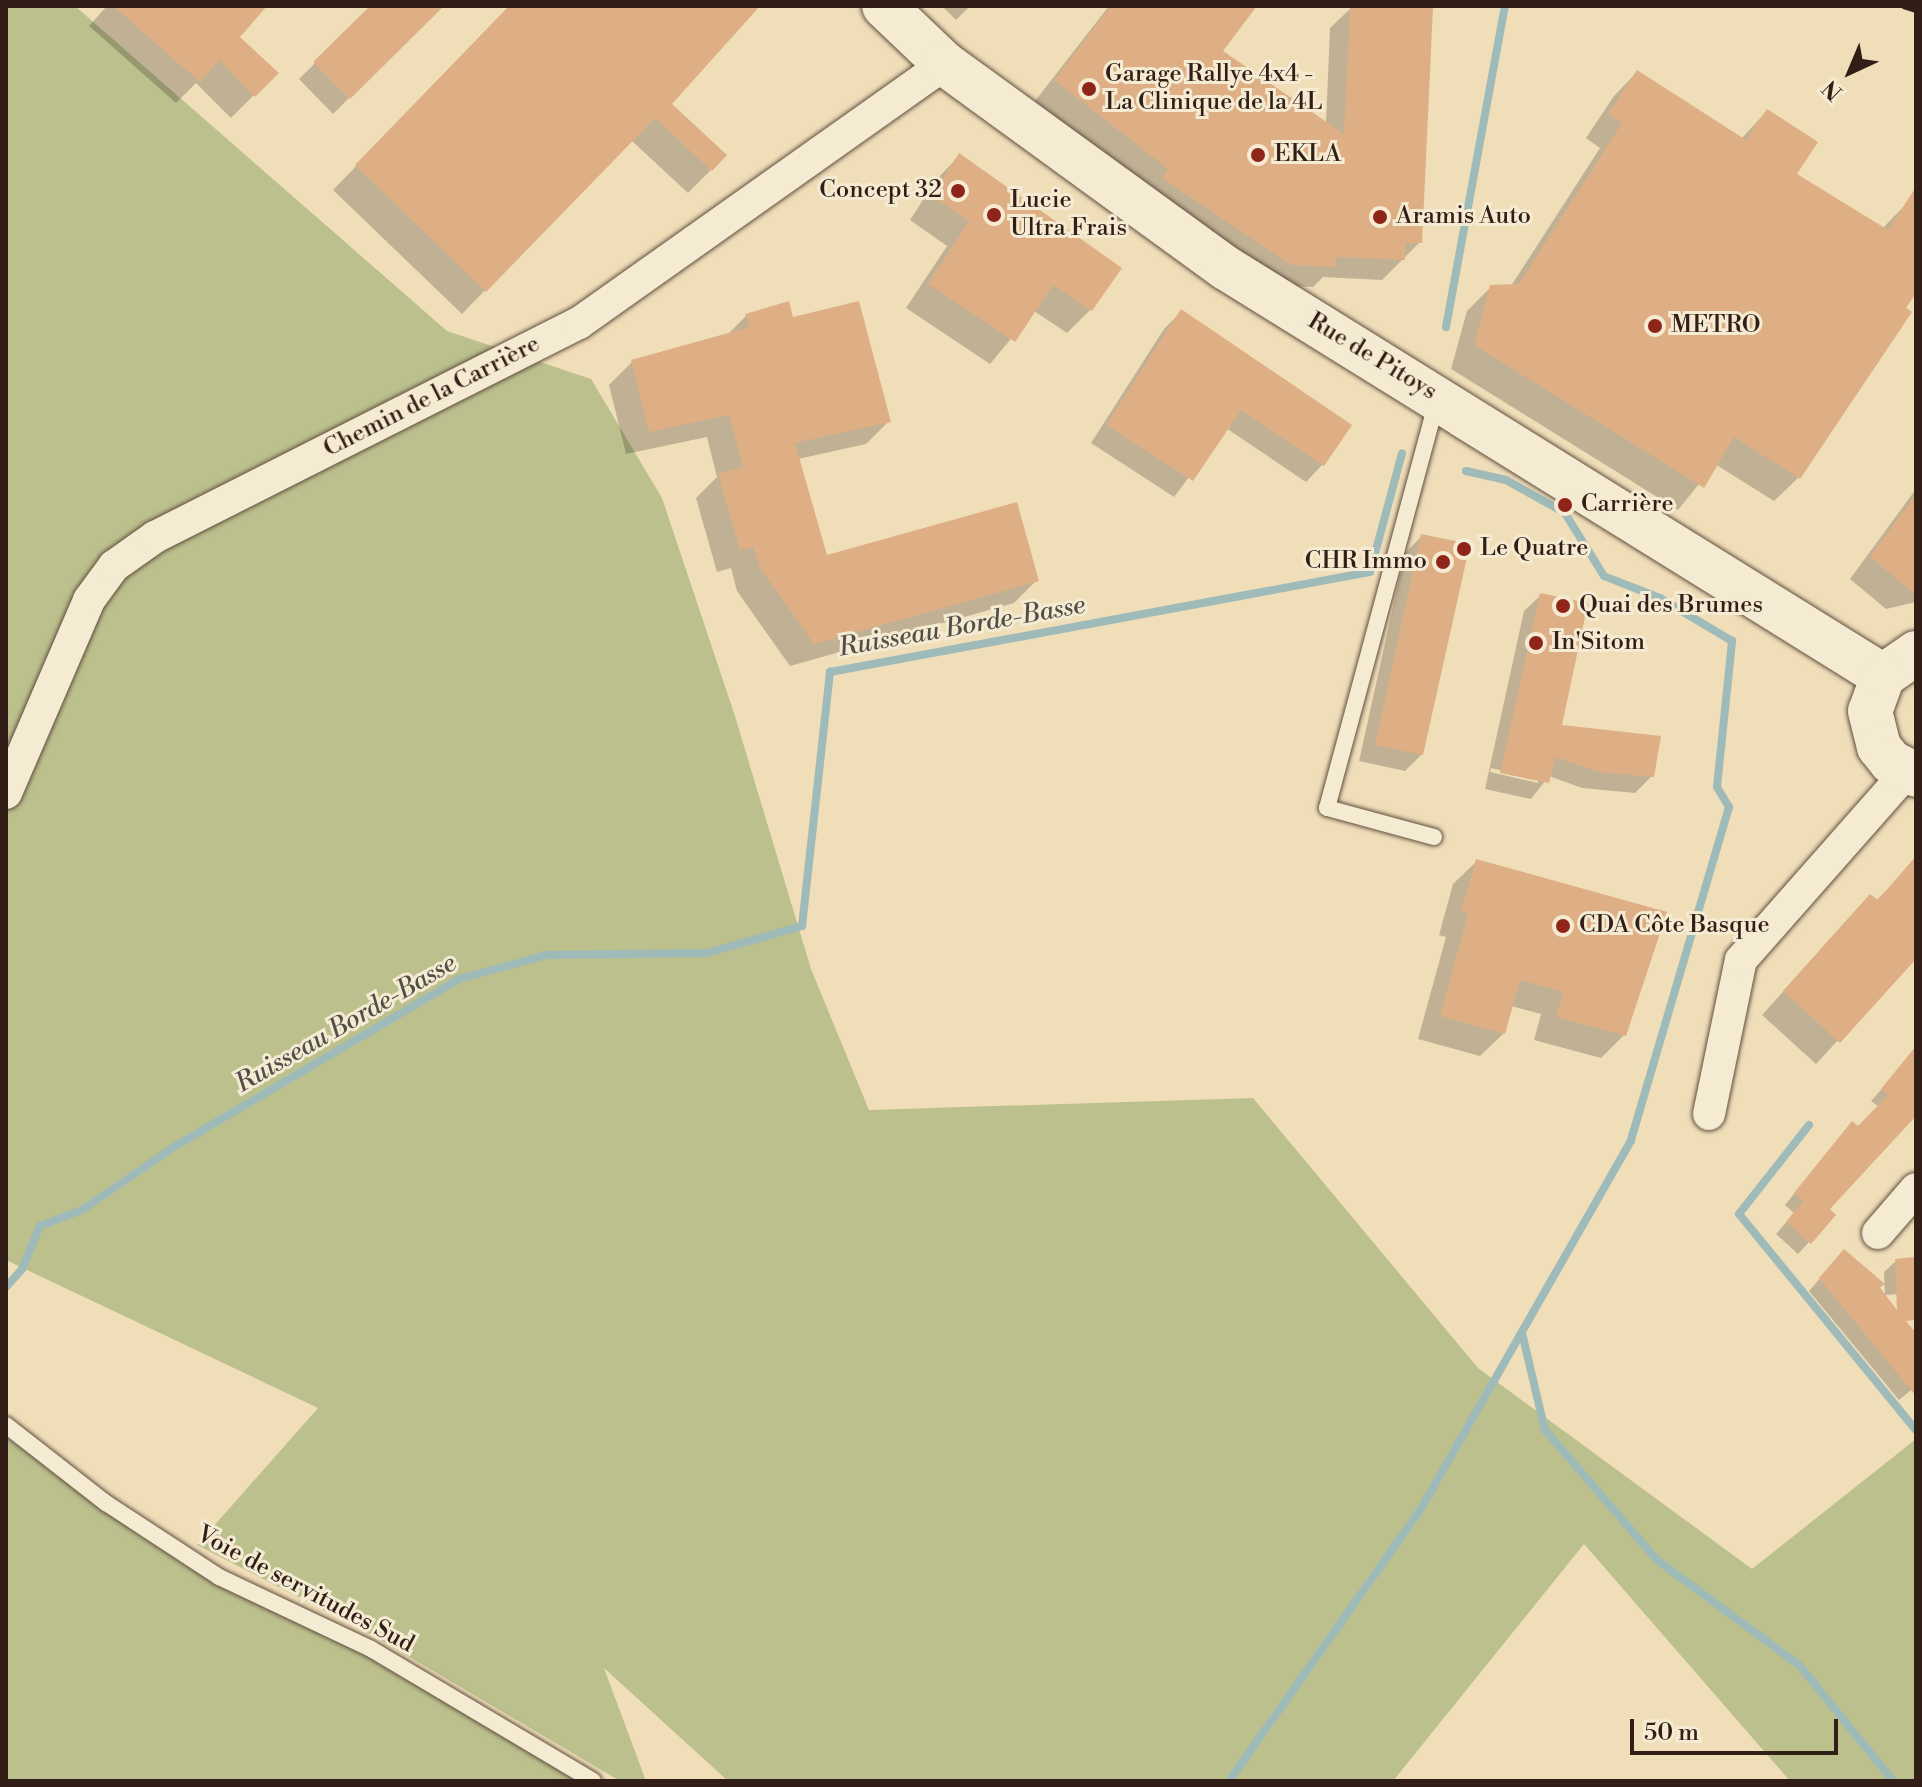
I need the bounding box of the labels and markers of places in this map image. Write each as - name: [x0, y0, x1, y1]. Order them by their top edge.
- place label: Garage Rallye 4x4 - La Clinique de la 4L: [1105, 61, 1322, 117]
- marker: Garage Rallye 4x4 - La Clinique de la 4L: [1080, 80, 1098, 98]
- place label: EKLA: [1274, 141, 1341, 169]
- marker: EKLA: [1249, 146, 1267, 164]
- place label: Concept 32: [819, 177, 942, 205]
- marker: Concept 32: [949, 182, 967, 200]
- place label: Lucie Ultra Frais: [1010, 187, 1127, 243]
- place label: Aramis Auto: [1396, 203, 1531, 231]
- marker: Lucie Ultra Frais: [985, 206, 1003, 224]
- marker: Aramis Auto: [1371, 208, 1389, 226]
- place label: METRO: [1671, 312, 1761, 340]
- marker: METRO: [1646, 317, 1664, 335]
- place label: Carrière: [1581, 491, 1674, 519]
- marker: Carrière: [1556, 496, 1574, 514]
- place label: Le Quatre: [1480, 535, 1588, 563]
- marker: Le Quatre: [1455, 540, 1473, 558]
- place label: CHR Immo: [1305, 548, 1427, 576]
- marker: CHR Immo: [1434, 553, 1452, 571]
- place label: Quai des Brumes: [1579, 592, 1763, 620]
- marker: Quai des Brumes: [1554, 597, 1572, 615]
- place label: In'Sitom: [1552, 629, 1645, 657]
- marker: In'Sitom: [1527, 634, 1545, 652]
- place label: CDA Côte Basque: [1579, 912, 1770, 940]
- marker: CDA Côte Basque: [1554, 917, 1572, 935]

